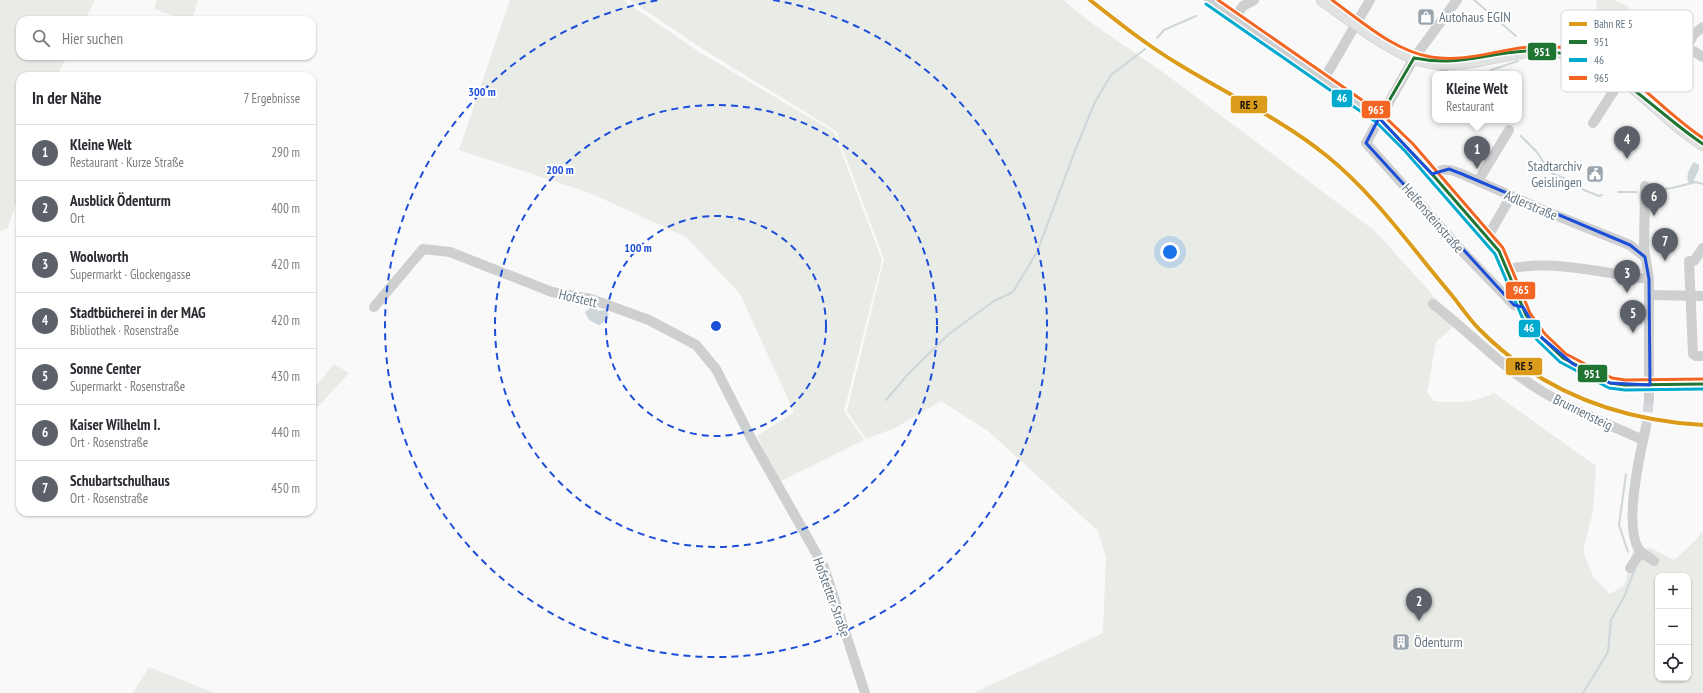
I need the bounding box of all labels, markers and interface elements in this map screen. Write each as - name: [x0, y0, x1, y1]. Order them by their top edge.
- shop icon: Autohaus EGIN: [1416, 7, 1436, 27]
- place label: Autohaus EGIN: [1439, 8, 1511, 26]
- legend: [1561, 10, 1693, 92]
- search box: [16, 16, 316, 60]
- text: Bahn RE 5: [1594, 17, 1633, 31]
- icon: search: [30, 27, 52, 49]
- text: Hier suchen: [62, 29, 123, 48]
- text: 951: [1594, 35, 1609, 49]
- line badge: 951: [1527, 42, 1557, 61]
- text: 951: [1534, 45, 1550, 59]
- text: 46: [1594, 53, 1604, 67]
- popup: [1432, 71, 1522, 123]
- text: 965: [1594, 71, 1609, 85]
- text: Kleine Welt: [1446, 79, 1508, 98]
- text: 300 m: [468, 84, 496, 99]
- text: In der Nähe: [32, 87, 102, 109]
- line badge: 46: [1331, 89, 1353, 108]
- text: 7 Ergebnisse: [244, 90, 300, 107]
- text: 46: [1337, 91, 1347, 105]
- line badge: RE 5: [1230, 95, 1268, 114]
- text: RE 5: [1240, 98, 1258, 112]
- text: Restaurant: [1446, 98, 1494, 115]
- line badge: 965: [1361, 100, 1391, 119]
- text: 965: [1368, 103, 1384, 117]
- pin: 4: [1614, 126, 1640, 159]
- text: Kleine Welt: [70, 135, 132, 154]
- pin: 1: [1464, 136, 1490, 169]
- text: 1: [42, 144, 48, 161]
- text: 290 m: [271, 144, 300, 161]
- text: Restaurant · Kurze Straße: [70, 154, 184, 171]
- place label: Stadtarchiv Geislingen: [1528, 157, 1583, 191]
- text: 200 m: [546, 162, 574, 177]
- public building icon: Stadtarchiv Geislingen: [1585, 164, 1605, 184]
- street label: Helfensteinstraße: [1398, 180, 1468, 257]
- pin: 6: [1641, 183, 1667, 216]
- street label: Adlerstraße: [1502, 186, 1561, 224]
- text: Ausblick Ödenturm: [70, 191, 171, 210]
- text: 2: [42, 200, 48, 217]
- text: 400 m: [271, 200, 300, 217]
- text: Ort: [70, 210, 85, 227]
- pin: 7: [1652, 228, 1678, 261]
- text: 100 m: [624, 240, 652, 255]
- your location: [1160, 242, 1180, 262]
- text: Woolworth: [70, 247, 128, 266]
- text: 3: [42, 256, 48, 273]
- text: 420 m: [271, 256, 300, 273]
- pin: 3: [1614, 260, 1640, 293]
- text: Supermarkt · Glockengasse: [70, 266, 191, 283]
- line badge: 965: [1505, 281, 1536, 300]
- text: 965: [1513, 283, 1529, 297]
- street label: Hofstett: [557, 285, 599, 311]
- pin: 5: [1620, 300, 1646, 333]
- text: Stadtbücherei in der MAG: [70, 303, 206, 322]
- text: 4: [42, 312, 48, 329]
- text: 420 m: [271, 312, 300, 329]
- centre of rings: [709, 319, 723, 333]
- line badge: 46: [1518, 319, 1541, 338]
- text: 46: [1524, 321, 1534, 335]
- text: Bibliothek · Rosenstraße: [70, 322, 179, 339]
- line badge: RE 5: [1505, 357, 1543, 376]
- text: Sonne Center: [70, 359, 141, 378]
- text: RE 5: [1515, 359, 1533, 373]
- line badge: 951: [1577, 364, 1608, 383]
- text: 951: [1584, 367, 1600, 381]
- text: 5: [42, 368, 48, 385]
- text: 430 m: [271, 368, 300, 385]
- text: Supermarkt · Rosenstraße: [70, 378, 185, 395]
- street label: Brunnensteig: [1550, 390, 1616, 434]
- text: Kaiser Wilhelm I.: [70, 415, 160, 434]
- text: 6: [42, 424, 48, 441]
- text: 440 m: [271, 424, 300, 441]
- text: Ort · Rosenstraße: [70, 434, 148, 451]
- text: Schubartschulhaus: [70, 471, 170, 490]
- text: 7: [42, 480, 48, 497]
- text: 450 m: [271, 480, 300, 497]
- text: Ort · Rosenstraße: [70, 490, 148, 507]
- street label: Hofstetter Straße: [809, 555, 855, 639]
- map controls: [1655, 573, 1691, 681]
- button: +: [1655, 573, 1691, 609]
- pin: 2: [1406, 588, 1432, 621]
- button: −: [1655, 609, 1691, 645]
- building icon: Ödenturm: [1391, 632, 1411, 652]
- place label: Ödenturm: [1414, 633, 1463, 651]
- button: locate: [1655, 645, 1691, 681]

